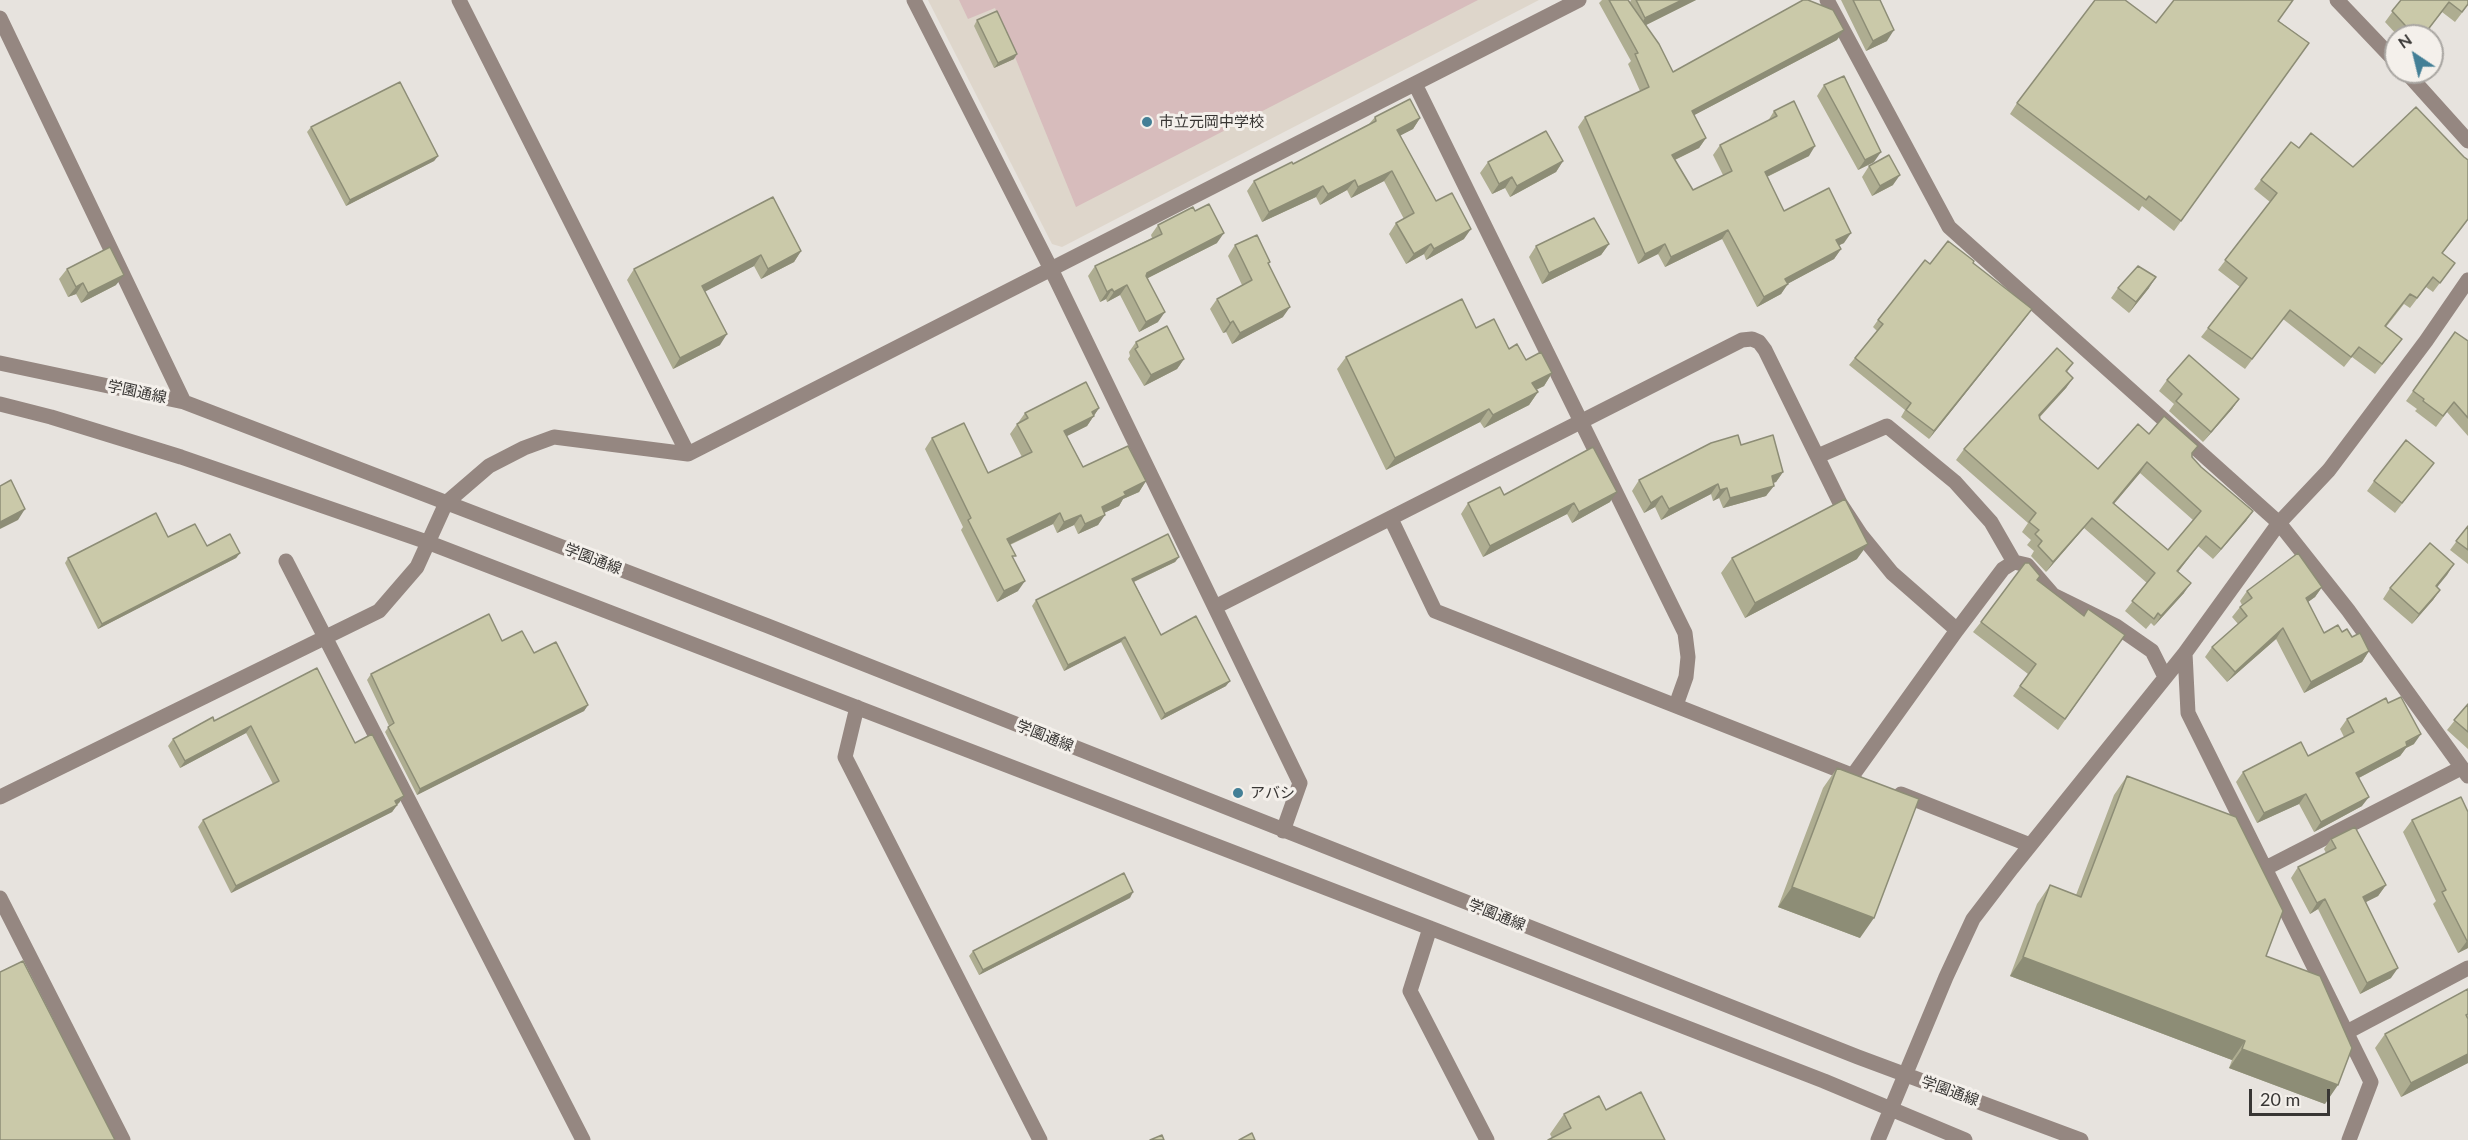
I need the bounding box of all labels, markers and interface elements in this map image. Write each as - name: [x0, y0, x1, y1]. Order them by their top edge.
- north arrow: [2384, 24, 2444, 84]
- text: N: [2394, 29, 2415, 52]
- place label: 市立元岡中学校: [1159, 113, 1264, 131]
- marker: 市立元岡中学校: [1140, 115, 1154, 129]
- street label: 学園通線: [106, 377, 168, 407]
- street label: 学園通線: [562, 540, 624, 578]
- street label: 学園通線: [1014, 716, 1076, 756]
- place label: アバシ: [1250, 784, 1295, 802]
- marker: アバシ: [1231, 786, 1245, 800]
- street label: 学園通線: [1466, 895, 1528, 935]
- street label: 学園通線: [1919, 1072, 1981, 1110]
- scale bar: [2252, 1077, 2333, 1115]
- text: 20 m: [2260, 1088, 2300, 1110]

